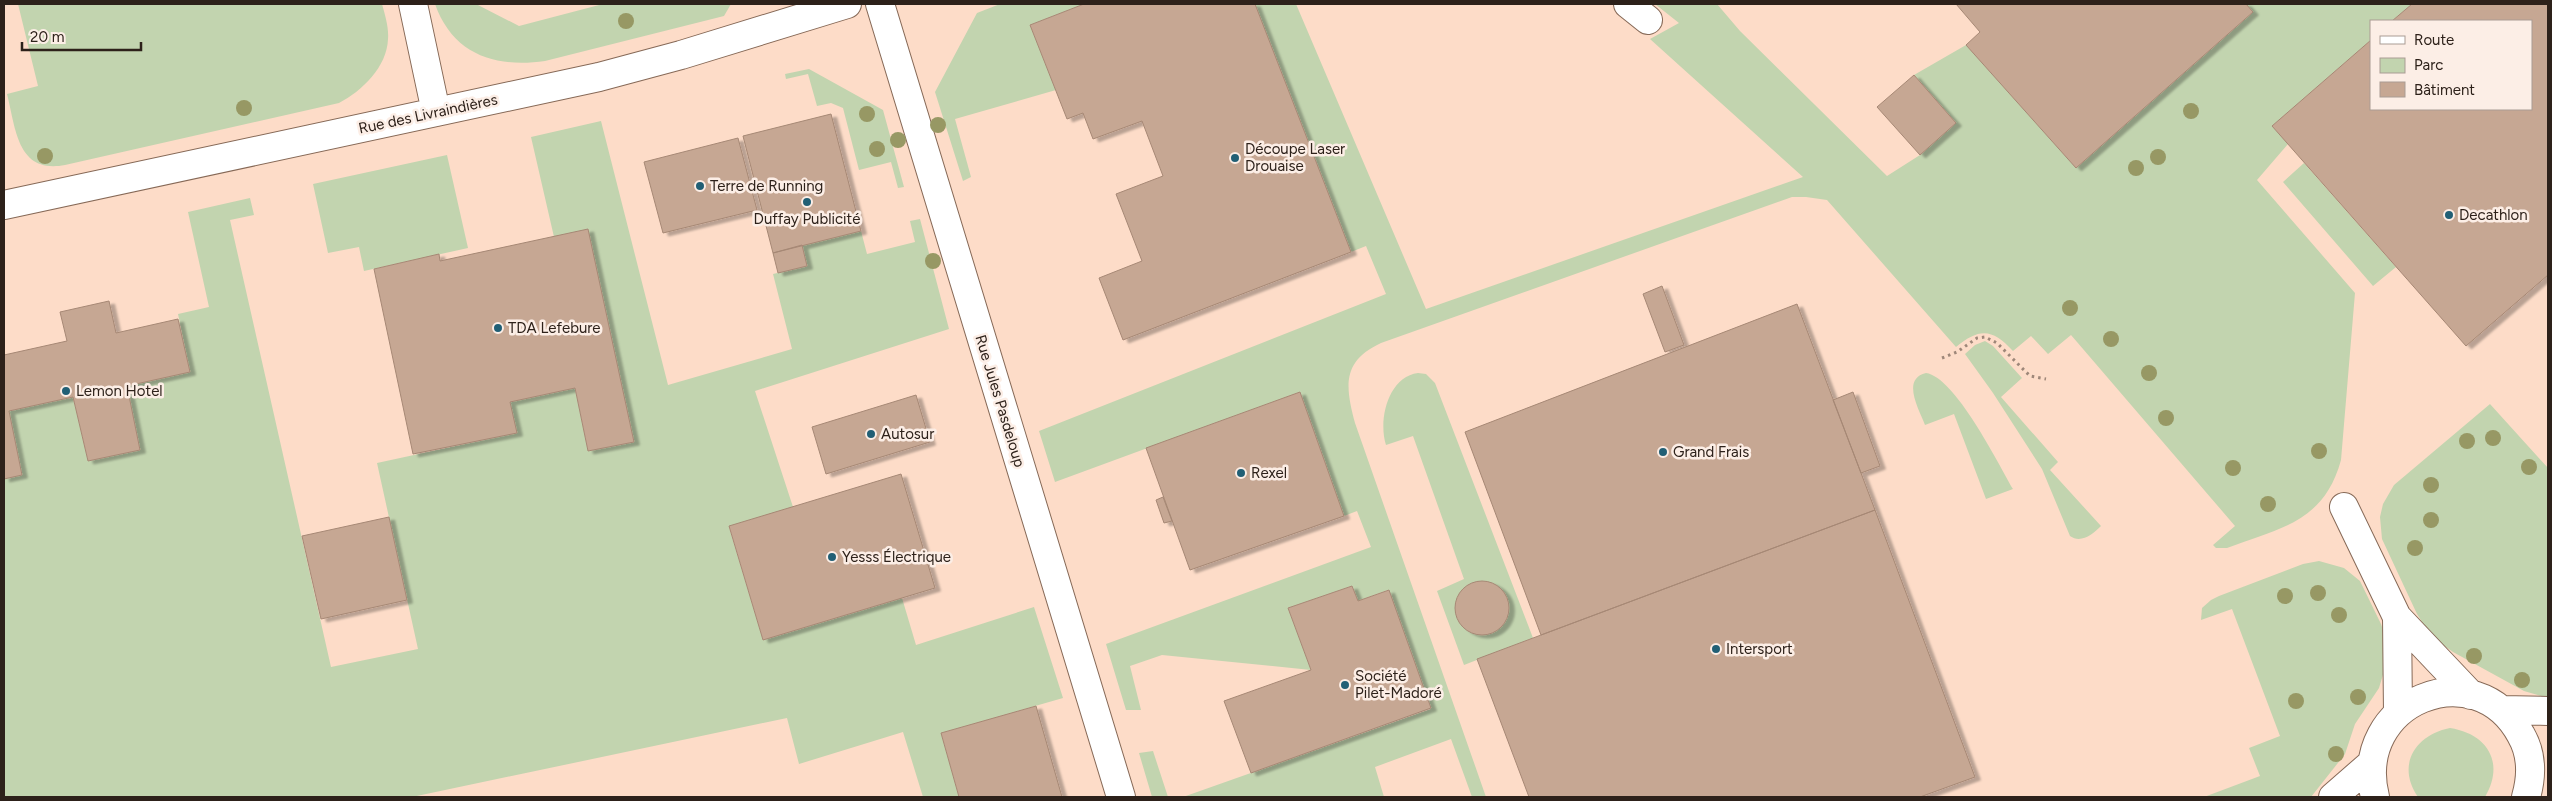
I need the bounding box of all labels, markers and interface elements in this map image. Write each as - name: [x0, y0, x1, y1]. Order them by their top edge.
- scale bar: [22, 20, 141, 52]
- legend: [2370, 20, 2532, 110]
- text: 20 m: [30, 28, 64, 46]
- text: Route: [2414, 31, 2454, 49]
- text: Parc: [2414, 56, 2443, 74]
- text: Bâtiment: [2414, 81, 2475, 99]
- street label: Rue des Livraindières: [357, 90, 499, 138]
- place label: Découpe Laser Drouaise: [1245, 140, 1345, 175]
- marker: Découpe Laser Drouaise: [1229, 152, 1241, 164]
- place label: Terre de Running: [710, 177, 823, 195]
- marker: Terre de Running: [694, 180, 706, 192]
- marker: Duffay Publicité: [801, 196, 813, 208]
- place label: Decathlon: [2459, 206, 2528, 224]
- marker: Decathlon: [2443, 209, 2455, 221]
- place label: Duffay Publicité: [754, 210, 860, 228]
- place label: TDA Lefebure: [508, 319, 601, 337]
- marker: TDA Lefebure: [492, 322, 504, 334]
- street label: Rue Jules Pasdeloup: [971, 333, 1029, 469]
- place label: Lemon Hotel: [76, 382, 163, 400]
- marker: Lemon Hotel: [60, 385, 72, 397]
- place label: Autosur: [881, 425, 934, 443]
- marker: Autosur: [865, 428, 877, 440]
- place label: Grand Frais: [1673, 443, 1749, 461]
- marker: Grand Frais: [1657, 446, 1669, 458]
- place label: Rexel: [1251, 464, 1287, 482]
- marker: Rexel: [1235, 467, 1247, 479]
- place label: Yesss Électrique: [842, 548, 951, 566]
- marker: Yesss Électrique: [826, 551, 838, 563]
- place label: Intersport: [1726, 640, 1793, 658]
- marker: Intersport: [1710, 643, 1722, 655]
- place label: Société Pilet-Madoré: [1355, 667, 1442, 702]
- marker: Société Pilet-Madoré: [1339, 679, 1351, 691]

